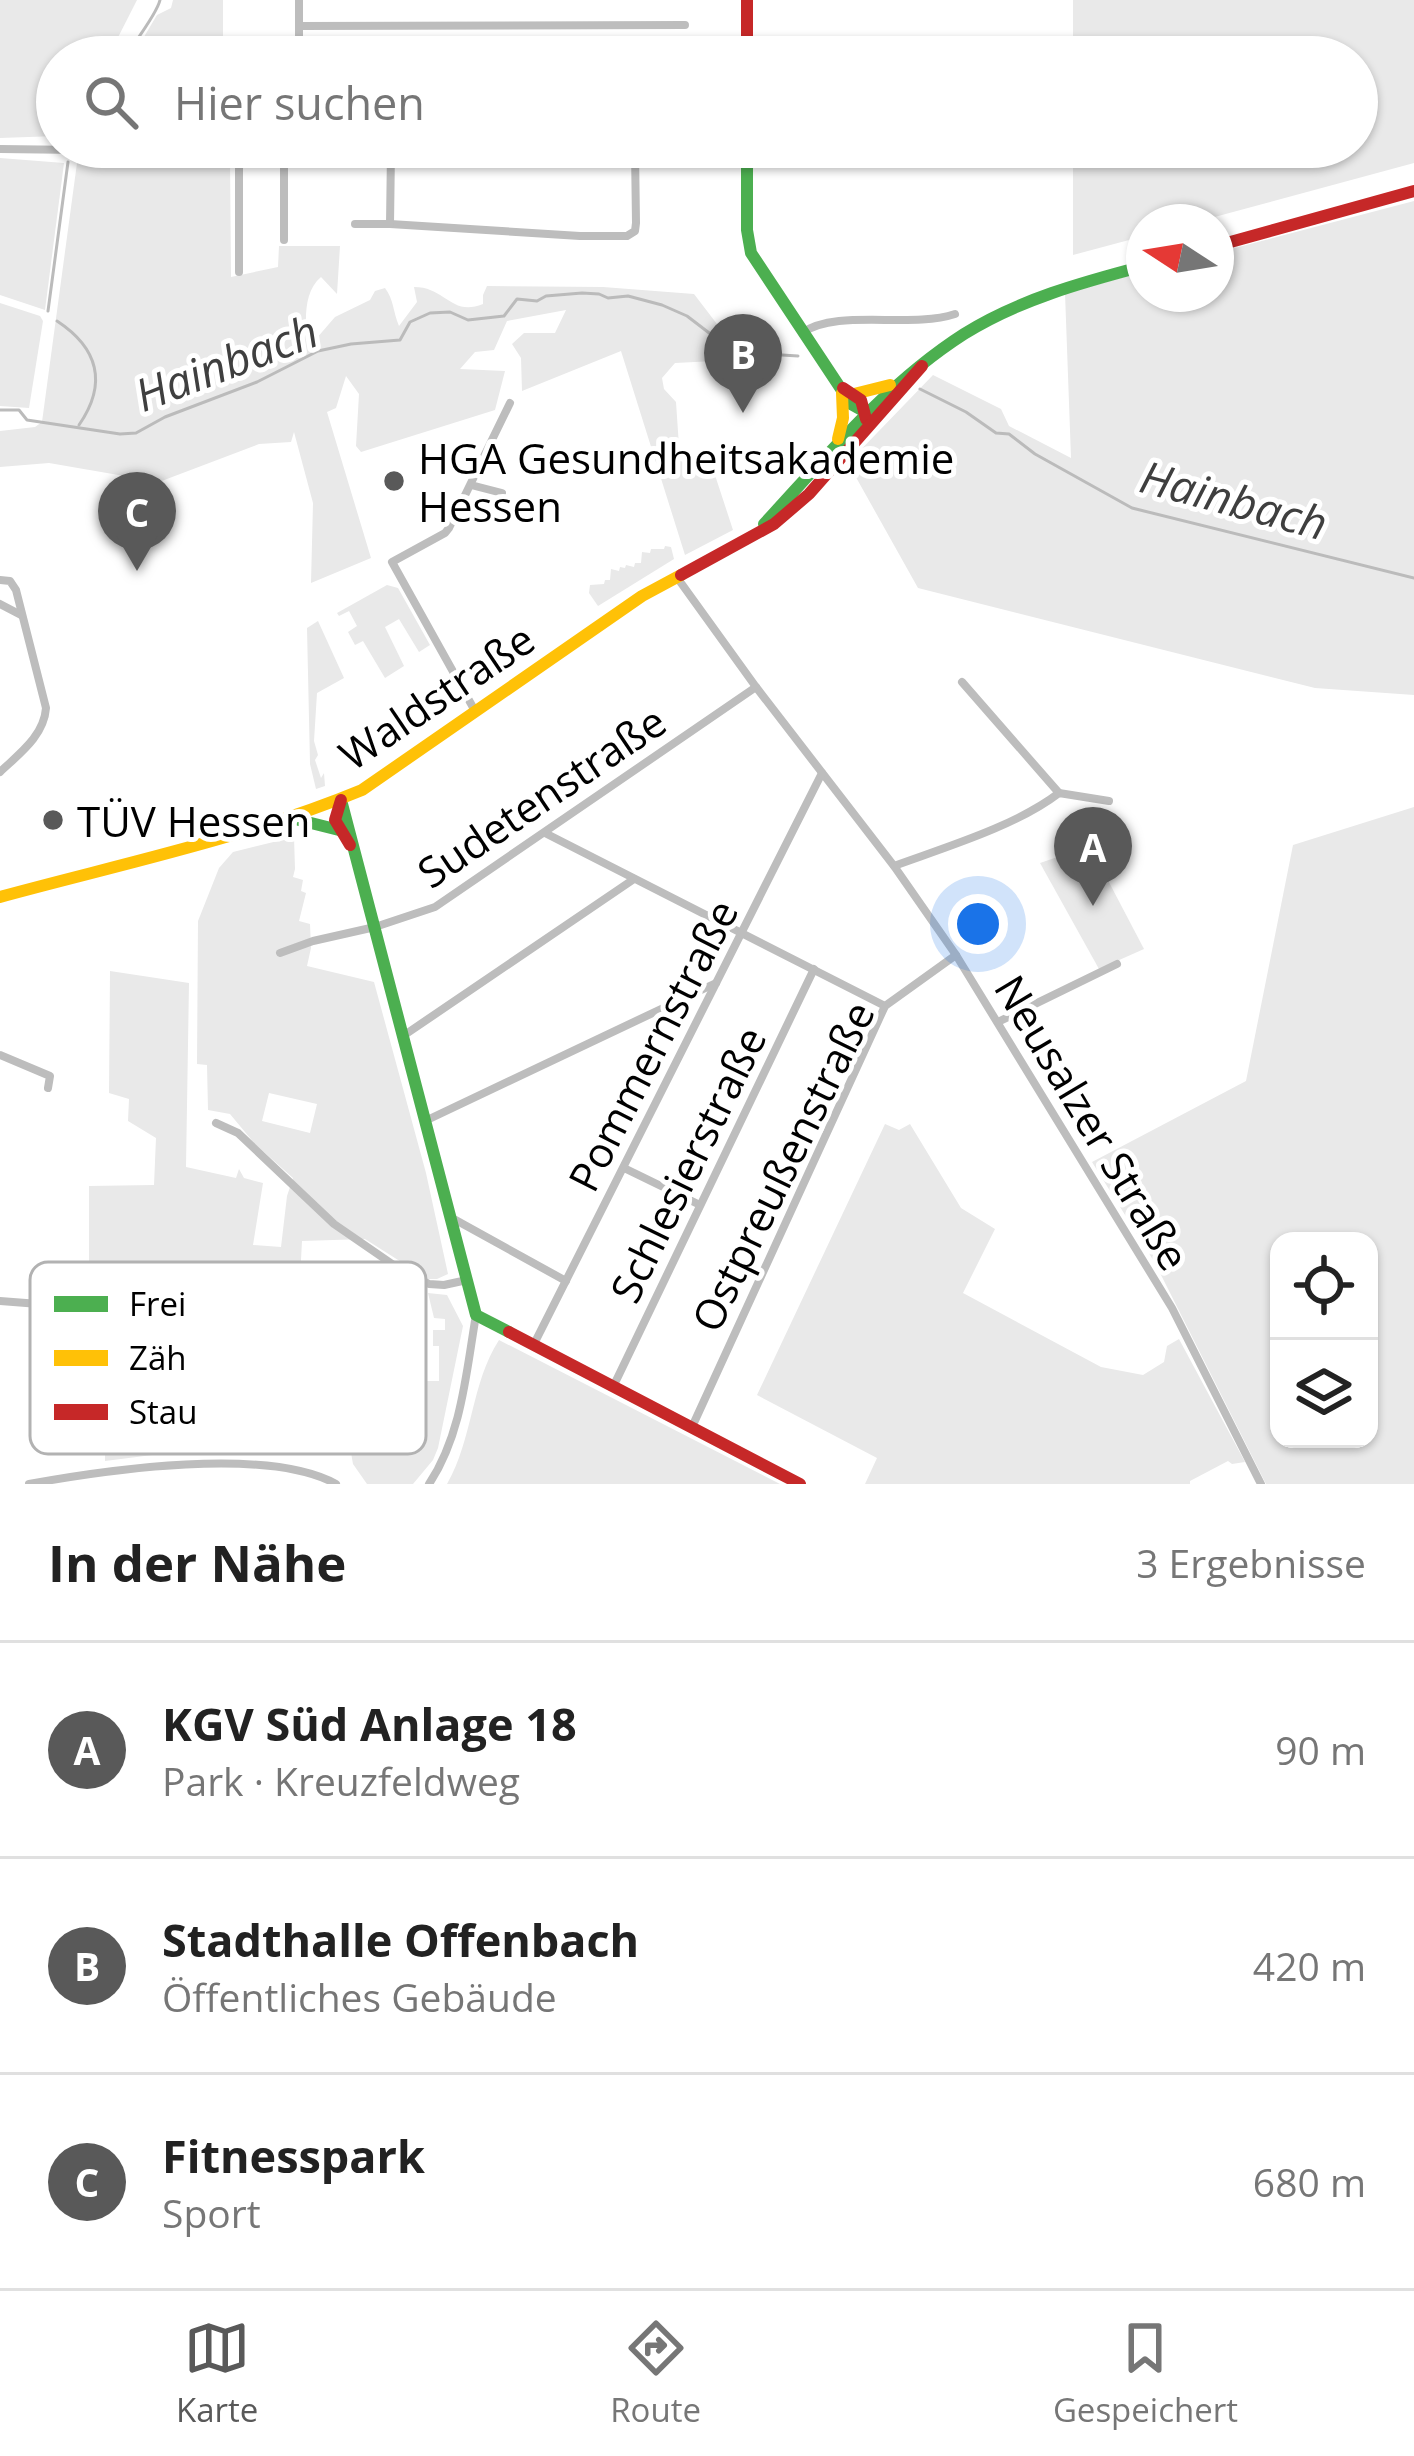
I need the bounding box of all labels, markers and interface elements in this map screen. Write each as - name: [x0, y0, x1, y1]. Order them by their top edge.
- search box: [36, 36, 1378, 168]
- icon: search: [78, 69, 144, 135]
- text: Hier suchen: [174, 72, 425, 133]
- north arrow: [1126, 204, 1234, 312]
- water label: Hainbach: [126, 299, 326, 425]
- pin: B: [704, 314, 782, 413]
- place label: HGA Gesundheitsakademie Hessen: [418, 429, 954, 534]
- water label: Hainbach: [1134, 445, 1334, 553]
- marker: HGA Gesundheitsakademie Hessen: [381, 468, 407, 494]
- pin: C: [98, 472, 176, 571]
- street label: Waldstraße: [327, 610, 545, 782]
- street label: Sudetenstraße: [406, 692, 676, 900]
- place label: TÜV Hessen: [77, 792, 311, 849]
- marker: TÜV Hessen: [40, 807, 66, 833]
- pin: A: [1054, 807, 1132, 906]
- street label: Pommernstraße: [554, 889, 750, 1201]
- your location: [948, 894, 1008, 954]
- street label: Neusalzer Straße: [982, 964, 1204, 1280]
- street label: Ostpreußenstraße: [677, 991, 887, 1341]
- street label: Schlesierstraße: [596, 1017, 778, 1311]
- map controls: [1270, 1232, 1378, 1448]
- button: locate: [1270, 1232, 1378, 1340]
- legend: [30, 1262, 426, 1454]
- text: Frei: [129, 1281, 186, 1326]
- text: Zäh: [129, 1335, 186, 1380]
- button: layers: [1270, 1340, 1378, 1448]
- text: Stau: [129, 1389, 197, 1434]
- text: In der Nähe: [48, 1527, 346, 1597]
- text: 3 Ergebnisse: [1136, 1536, 1366, 1589]
- text: KGV Süd Anlage 18: [162, 1693, 577, 1754]
- text: A: [74, 1723, 100, 1776]
- text: 90 m: [1275, 1723, 1366, 1776]
- text: Park · Kreuzfeldweg: [162, 1754, 520, 1807]
- text: Stadthalle Offenbach: [162, 1909, 639, 1970]
- text: B: [74, 1939, 100, 1992]
- text: 420 m: [1253, 1939, 1366, 1992]
- text: Öffentliches Gebäude: [162, 1970, 557, 2023]
- text: Fitnesspark: [162, 2125, 425, 2186]
- text: C: [75, 2155, 99, 2208]
- text: 680 m: [1253, 2155, 1366, 2208]
- text: Sport: [162, 2186, 261, 2239]
- tab: Karte: [176, 2315, 258, 2432]
- tab: Route: [610, 2315, 701, 2432]
- tab: Gespeichert: [1053, 2315, 1238, 2432]

